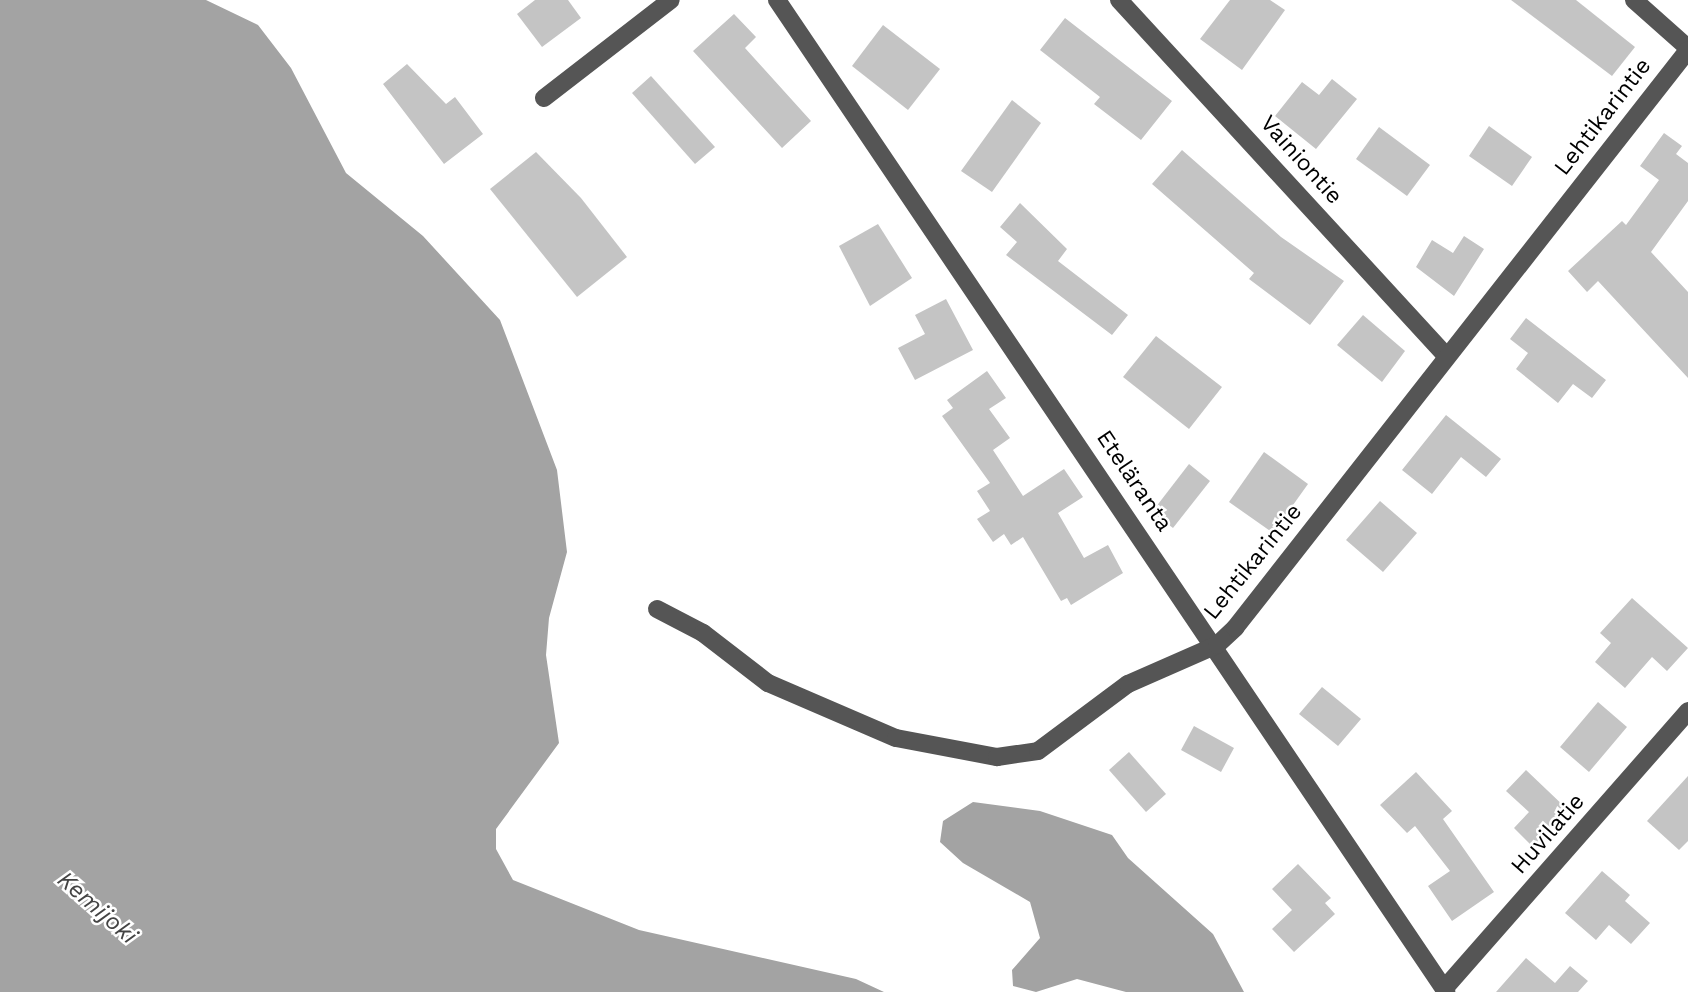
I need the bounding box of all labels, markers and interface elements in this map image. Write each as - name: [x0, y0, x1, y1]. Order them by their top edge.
- street label: Lehtikarintie: [1549, 53, 1657, 181]
- street label: Vainiontie: [1254, 110, 1348, 210]
- street label: Eteläranta: [1090, 425, 1178, 537]
- street label: Lehtikarintie: [1198, 499, 1308, 625]
- street label: Huvilatie: [1506, 788, 1590, 880]
- water label: Kemijoki: [51, 866, 143, 950]

